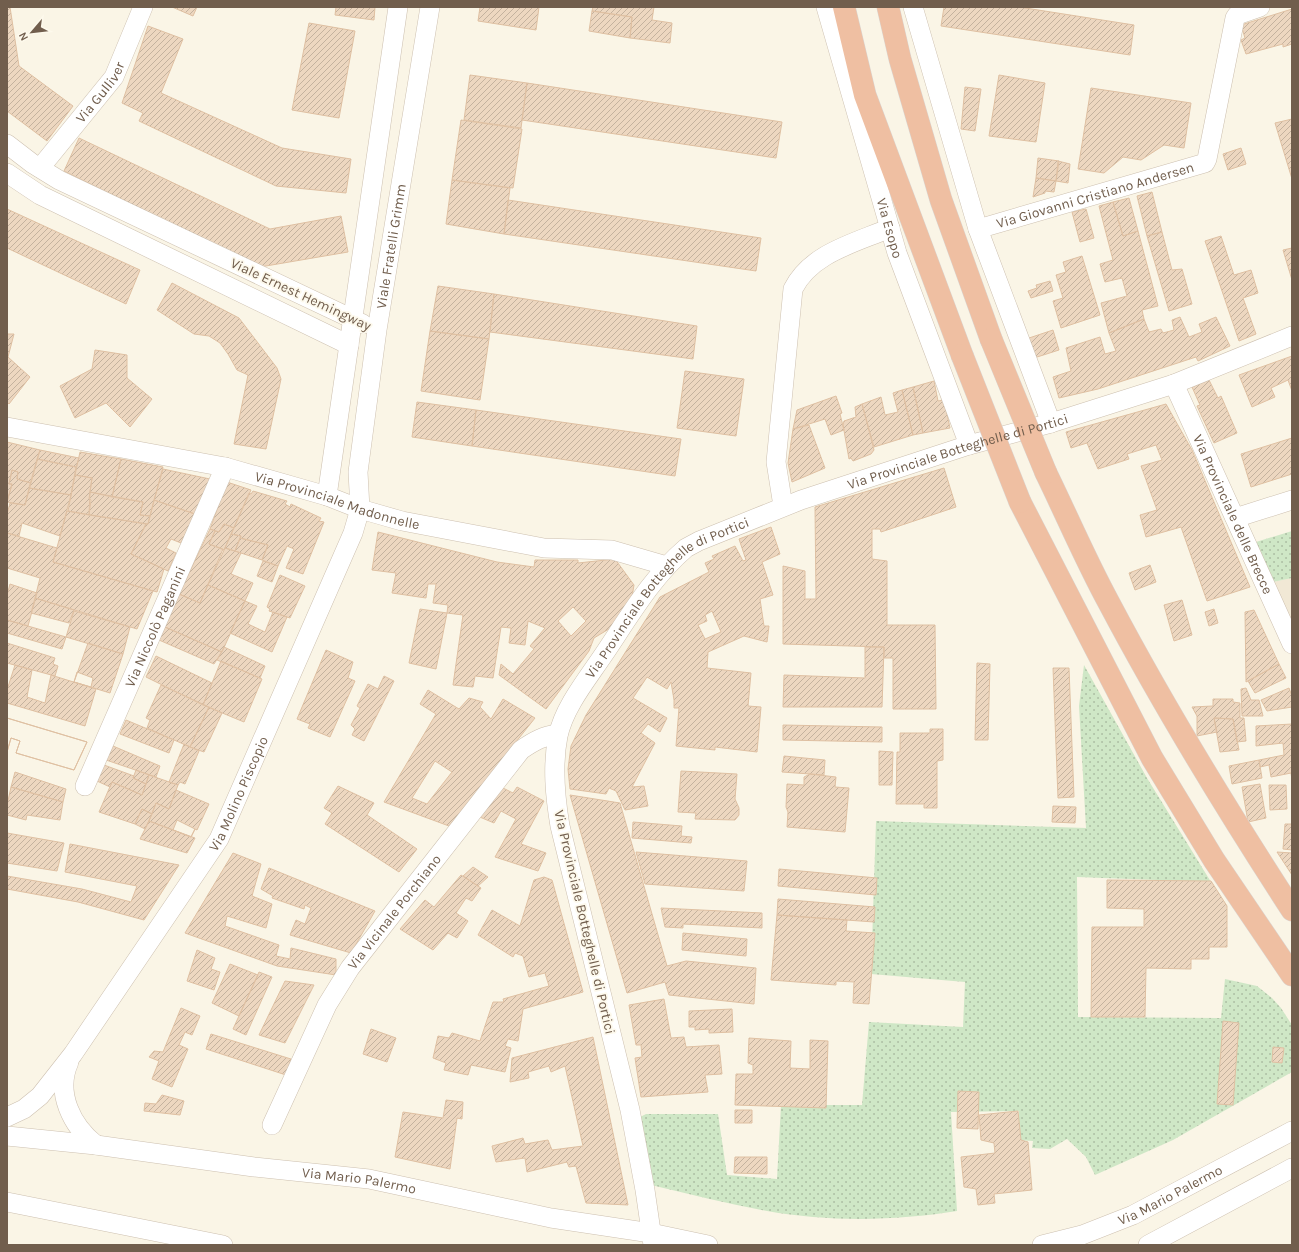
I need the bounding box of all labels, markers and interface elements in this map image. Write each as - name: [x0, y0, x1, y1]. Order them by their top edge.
- north arrow: [12, 12, 52, 52]
- text: N: [16, 30, 31, 43]
- street label: Via Gulliver: [72, 59, 129, 126]
- street label: Via Giovanni Cristiano Andersen: [994, 159, 1196, 232]
- street label: Viale Fratelli Grimm: [373, 182, 410, 310]
- street label: Via Esopo: [873, 196, 906, 261]
- street label: Viale Ernest Hemingway: [228, 254, 374, 335]
- street label: Via Provinciale Botteghelle di Portici: [845, 410, 1070, 493]
- street label: Via Provinciale delle Brecce: [1189, 432, 1276, 597]
- street label: Via Provinciale Madonnelle: [253, 468, 421, 533]
- street label: Via Provinciale Botteghelle di Portici: [582, 514, 752, 682]
- street label: Via Niccolò Paganini: [121, 564, 189, 690]
- street label: Via Molino Piscopio: [205, 734, 272, 855]
- street label: Via Provinciale Botteghelle di Portici: [550, 808, 619, 1036]
- street label: Via Vicinale Porchiano: [344, 851, 445, 973]
- street label: Via Mario Palermo: [1115, 1161, 1225, 1229]
- street label: Via Mario Palermo: [301, 1164, 418, 1198]

